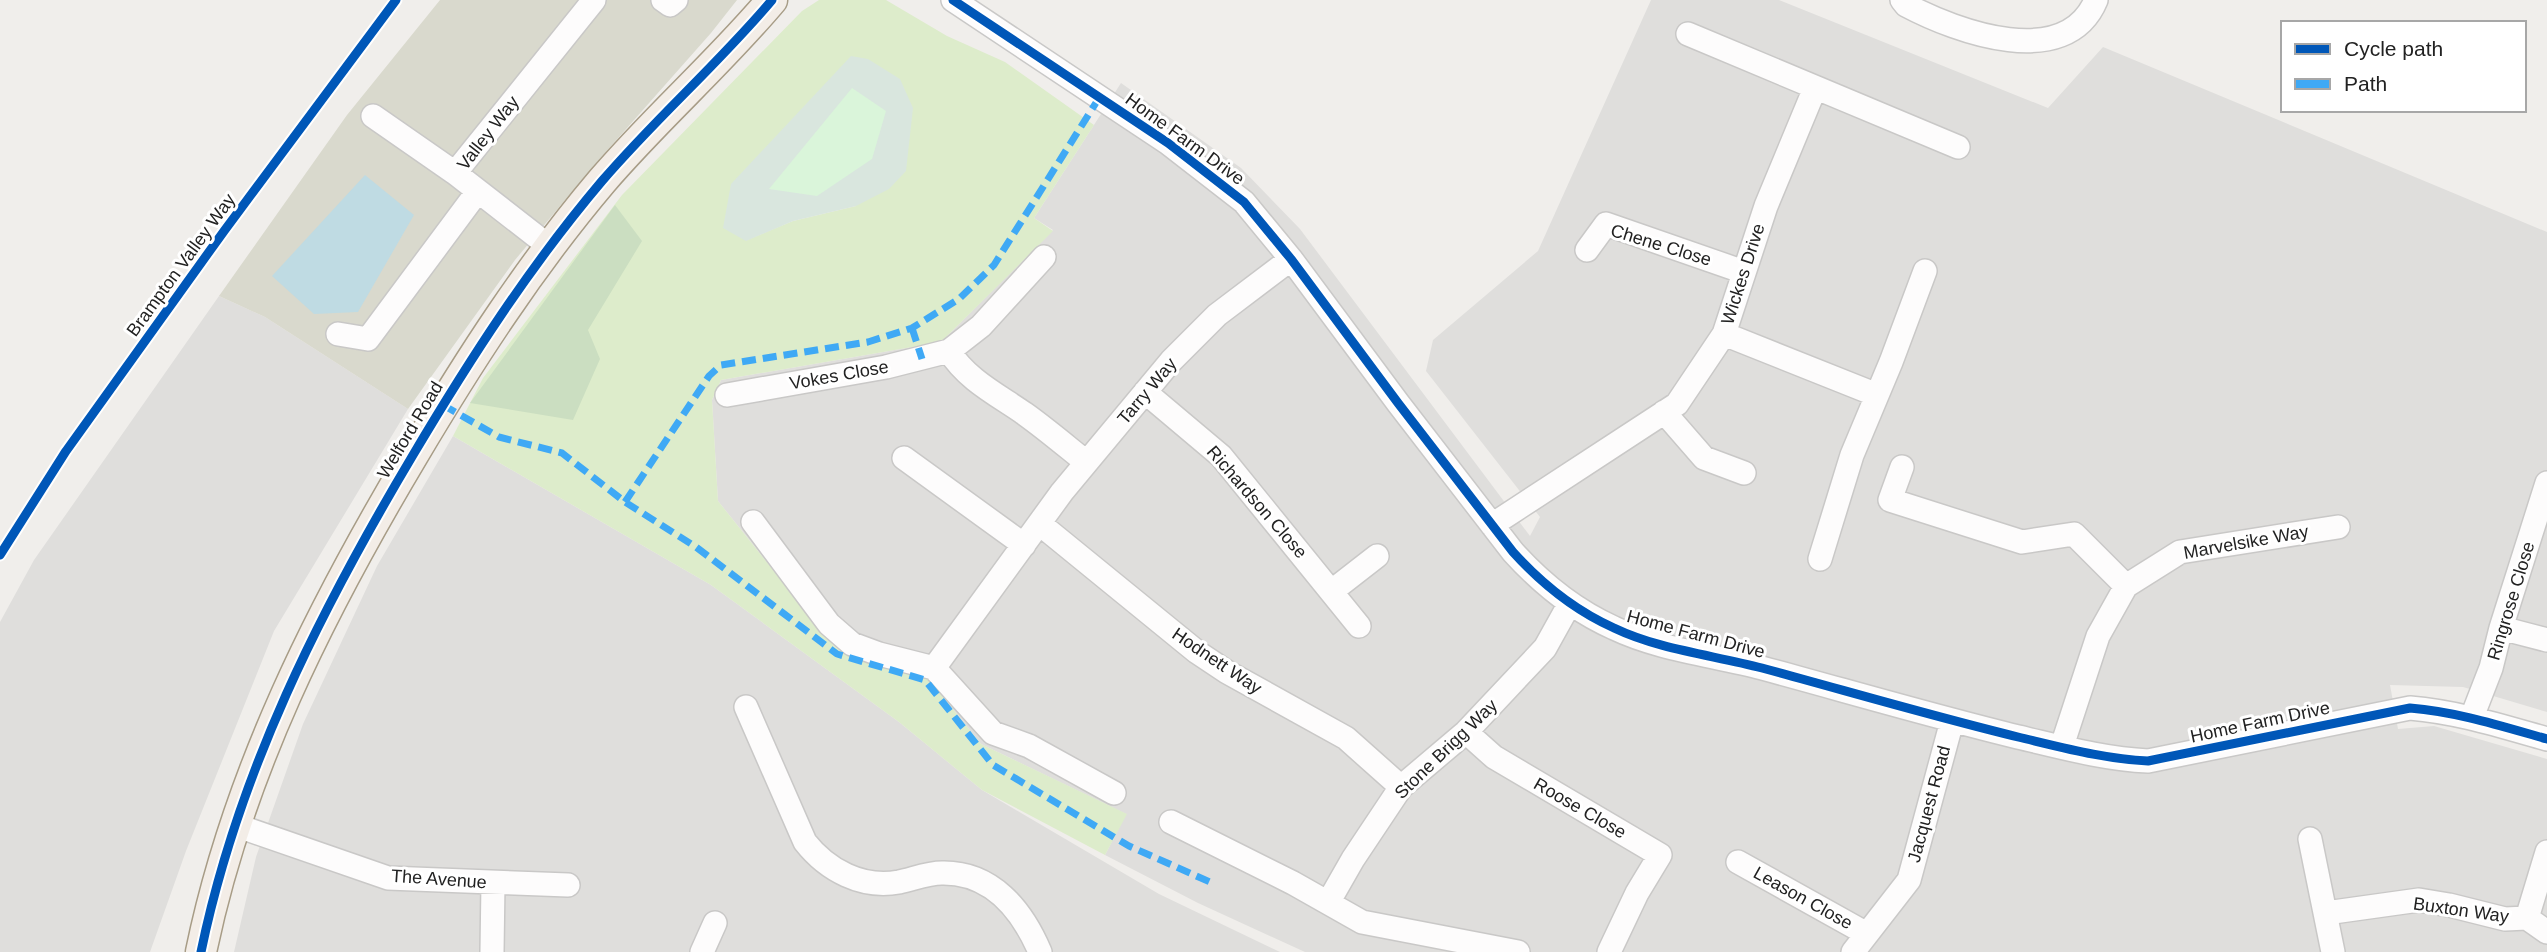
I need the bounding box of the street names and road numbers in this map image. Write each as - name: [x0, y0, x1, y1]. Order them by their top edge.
- street label: Home Farm Drive: [1122, 89, 1248, 189]
- street label: Valley Way: [453, 92, 523, 174]
- street label: Brampton Valley Way: [123, 190, 239, 340]
- street label: Chene Close: [1608, 220, 1714, 270]
- street label: Wickes Drive: [1717, 221, 1769, 327]
- street label: Tarry Way: [1114, 354, 1180, 428]
- street label: Vokes Close: [788, 356, 890, 394]
- street label: Welford Road: [373, 378, 447, 482]
- street label: Richardson Close: [1203, 442, 1311, 562]
- street label: Marvelsike Way: [2182, 521, 2310, 563]
- street label: Ringrose Close: [2483, 539, 2539, 663]
- street label: Home Farm Drive: [1625, 606, 1767, 662]
- street label: Hodnett Way: [1169, 624, 1265, 698]
- street label: Stone Brigg Way: [1391, 695, 1501, 803]
- street label: Home Farm Drive: [2188, 697, 2332, 747]
- street label: Jacquest Road: [1904, 743, 1954, 865]
- street label: Roose Close: [1530, 774, 1630, 842]
- street label: Leason Close: [1750, 863, 1856, 933]
- street label: The Avenue: [391, 866, 487, 892]
- street label: Buxton Way: [2412, 893, 2510, 927]

